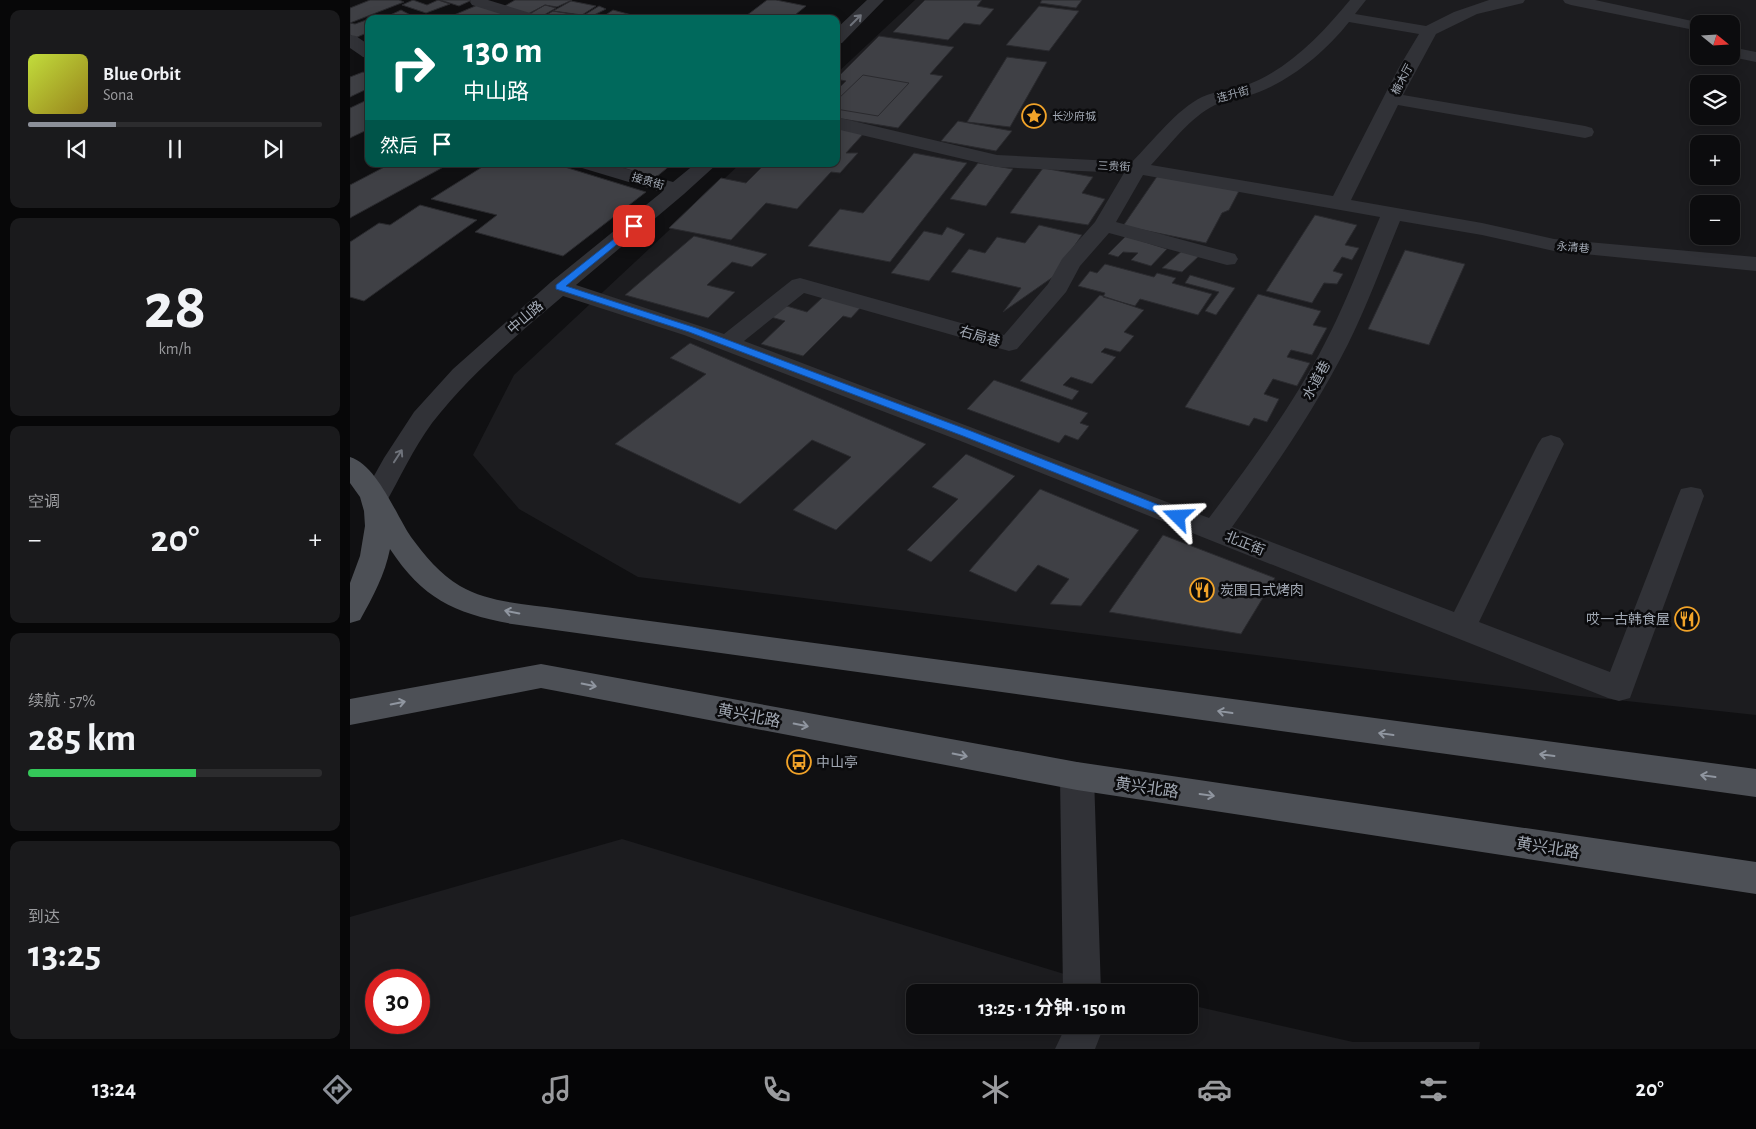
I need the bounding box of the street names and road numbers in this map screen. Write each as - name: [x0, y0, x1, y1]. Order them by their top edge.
- street label: 楠木厅: [1389, 62, 1415, 96]
- street label: 连升街: [1216, 84, 1250, 104]
- street label: 三贵街: [1097, 159, 1131, 173]
- street label: 接贵街: [630, 171, 666, 191]
- street label: 永清巷: [1556, 240, 1590, 254]
- street label: 中山路: [505, 298, 546, 337]
- street label: 右局巷: [958, 323, 1002, 349]
- street label: 水道巷: [1300, 358, 1333, 402]
- street label: 北正街: [1223, 528, 1267, 558]
- street label: 黄兴北路: [716, 701, 782, 730]
- street label: 黄兴北路: [1114, 775, 1180, 800]
- street label: 黄兴北路: [1515, 834, 1581, 861]

